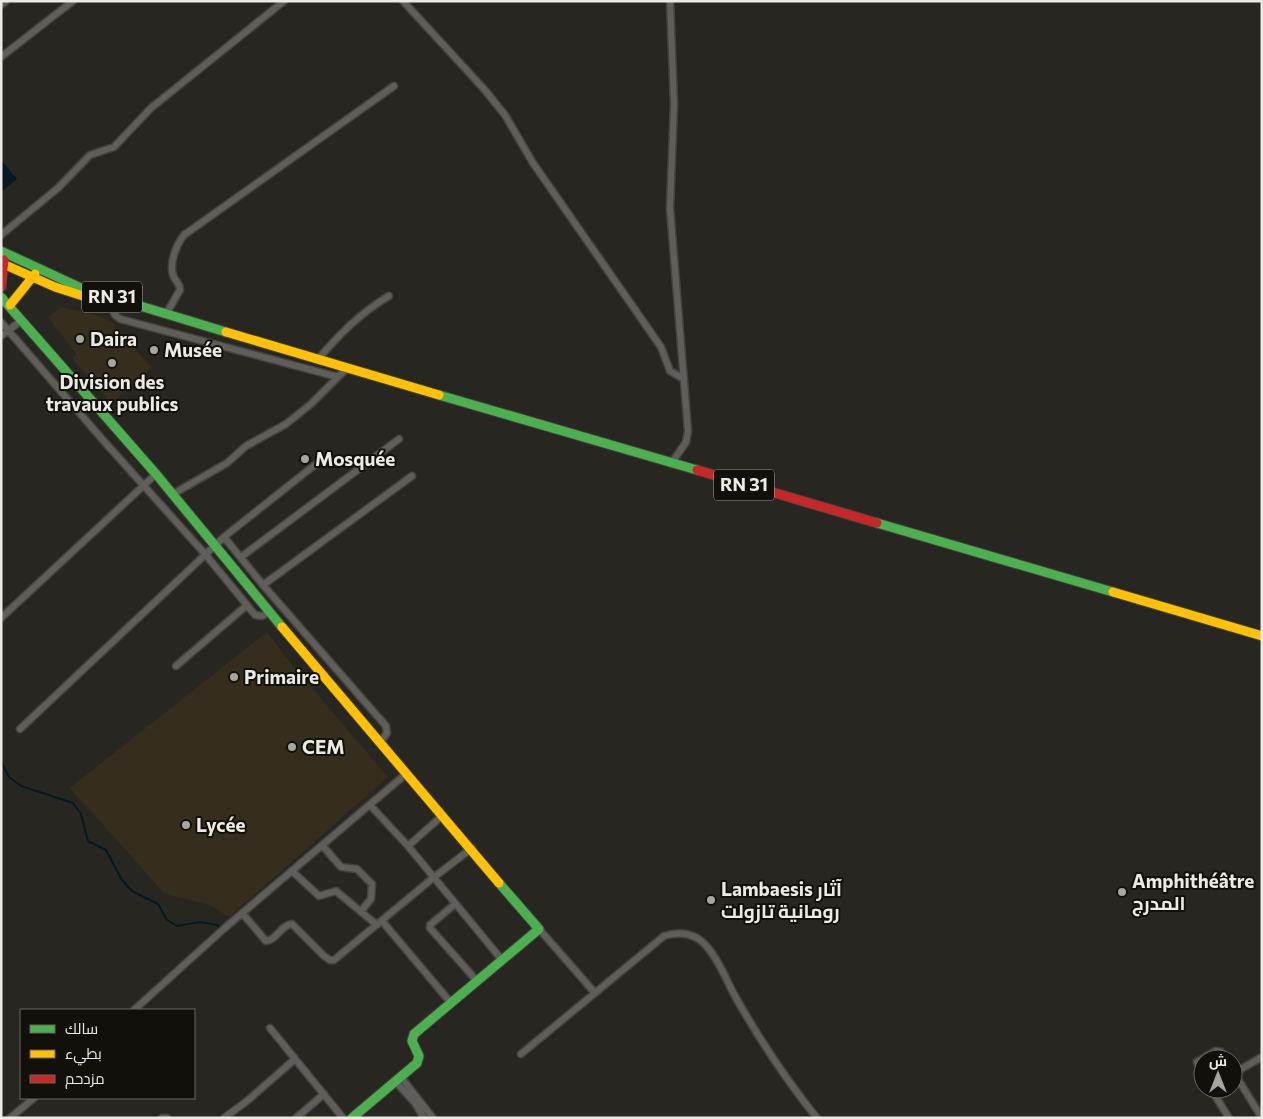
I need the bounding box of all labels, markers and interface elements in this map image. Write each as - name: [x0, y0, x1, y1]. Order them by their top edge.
- road number: RN 31: [82, 282, 142, 312]
- place label: Daira: [90, 327, 137, 350]
- marker: Daira: [74, 333, 86, 345]
- place label: Musée: [164, 338, 222, 361]
- marker: Musée: [148, 344, 160, 356]
- marker: Division des travaux publics: [106, 357, 118, 369]
- place label: Division des travaux publics: [46, 370, 178, 415]
- place label: Mosquée: [315, 447, 395, 470]
- marker: Mosquée: [299, 453, 311, 465]
- road number: RN 31: [714, 470, 774, 500]
- place label: Primaire: [244, 665, 319, 688]
- marker: Primaire: [228, 671, 240, 683]
- place label: CEM: [302, 735, 345, 758]
- marker: CEM: [286, 741, 298, 753]
- place label: Lycée: [196, 813, 246, 836]
- marker: Lycée: [180, 819, 192, 831]
- place label: Amphithéâtre المدرج: [1132, 869, 1254, 917]
- place label: Lambaesis آثار رومانية تازولت: [721, 877, 842, 924]
- marker: Amphithéâtre المدرج: [1116, 886, 1128, 898]
- marker: Lambaesis آثار رومانية تازولت: [705, 894, 717, 906]
- legend: [20, 1009, 195, 1099]
- text: سالك: [65, 1019, 98, 1037]
- text: بطيء: [65, 1044, 102, 1066]
- north arrow: [1193, 1049, 1243, 1099]
- text: ش: [1209, 1052, 1227, 1070]
- text: مزدحم: [65, 1069, 105, 1089]

